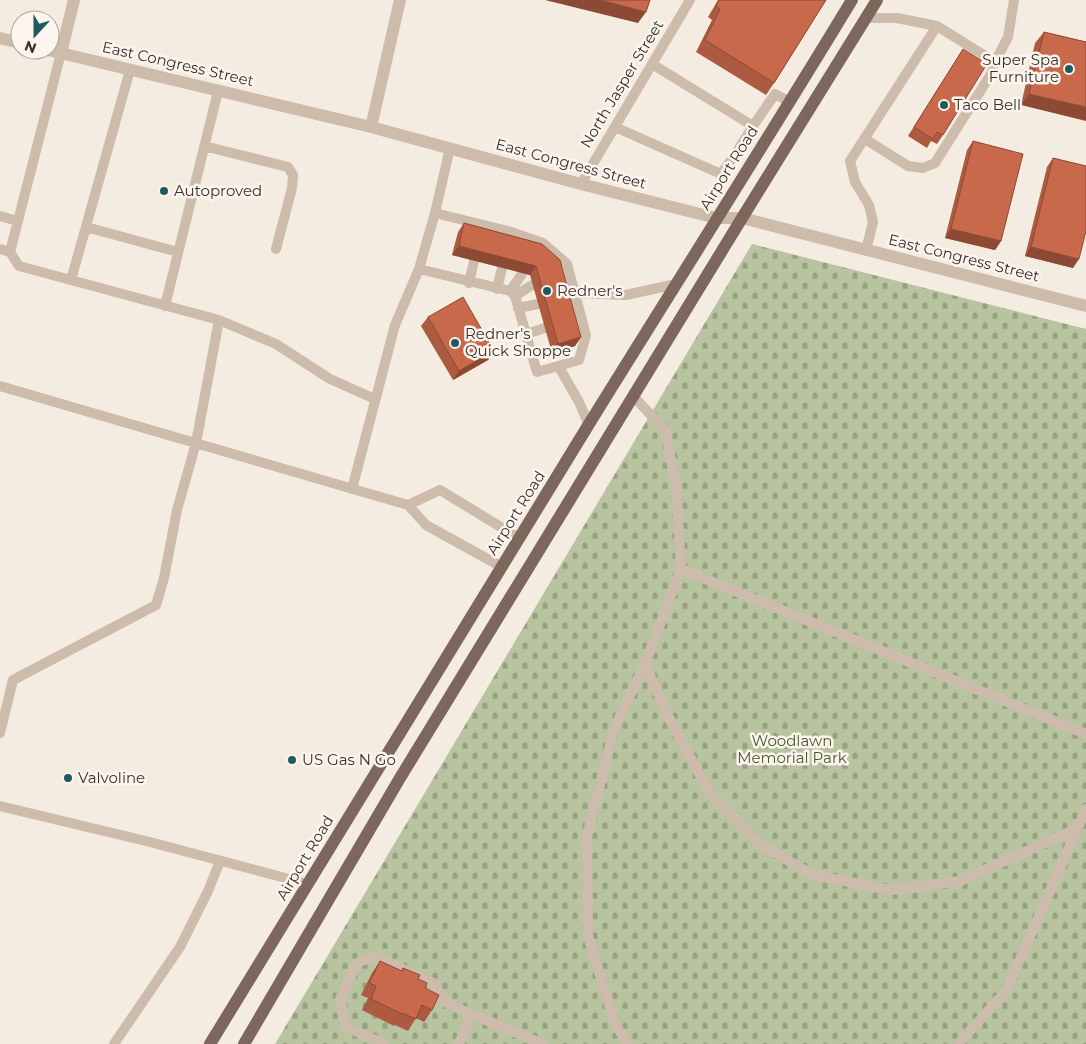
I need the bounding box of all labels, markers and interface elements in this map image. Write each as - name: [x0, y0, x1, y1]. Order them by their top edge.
- north arrow: [10, 10, 60, 60]
- street label: North Jasper Street: [576, 16, 667, 151]
- text: N: [22, 37, 39, 58]
- street label: East Congress Street: [100, 37, 256, 90]
- place label: Super Spa Furniture: [982, 50, 1059, 86]
- marker: Super Spa Furniture: [1063, 63, 1075, 75]
- place label: Taco Bell: [954, 95, 1021, 114]
- marker: Taco Bell: [938, 99, 950, 111]
- street label: Airport Road: [695, 122, 762, 213]
- street label: East Congress Street: [494, 134, 648, 193]
- place label: Autoproved: [174, 181, 262, 200]
- marker: Autoproved: [158, 185, 170, 197]
- street label: East Congress Street: [887, 230, 1042, 285]
- place label: Redner's: [557, 281, 623, 300]
- marker: Redner's: [541, 285, 553, 297]
- place label: Redner's Quick Shoppe: [465, 324, 571, 360]
- marker: Redner's Quick Shoppe: [449, 337, 461, 349]
- street label: Airport Road: [482, 467, 549, 558]
- park label: Woodlawn Memorial Park: [737, 731, 847, 767]
- place label: US Gas N Go: [302, 750, 396, 769]
- marker: US Gas N Go: [286, 754, 298, 766]
- place label: Valvoline: [78, 768, 145, 787]
- marker: Valvoline: [62, 772, 74, 784]
- street label: Airport Road: [272, 812, 337, 904]

